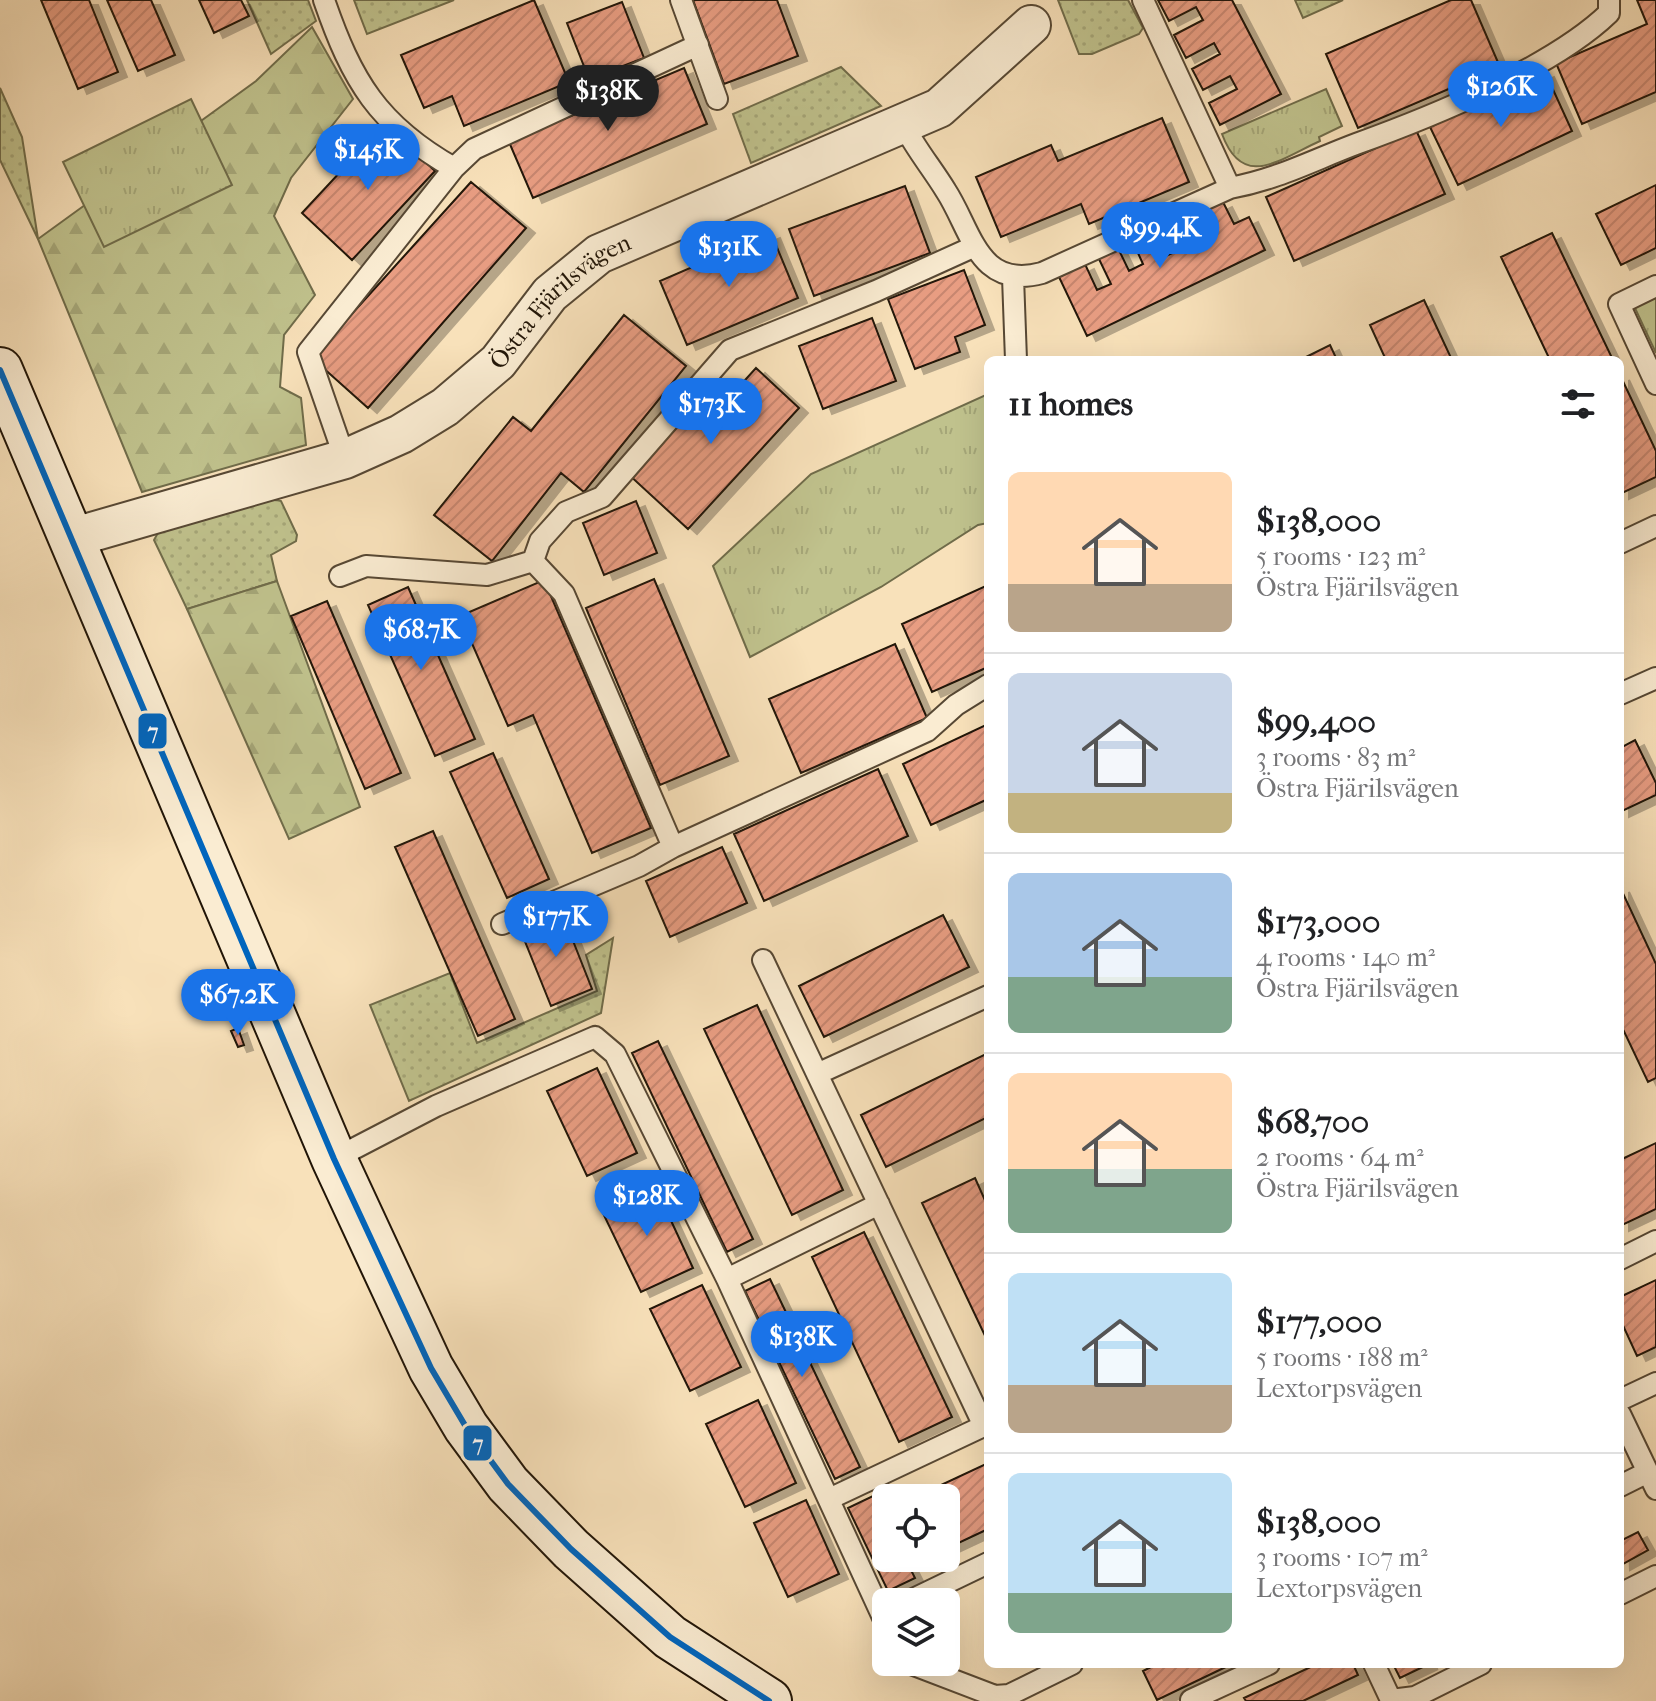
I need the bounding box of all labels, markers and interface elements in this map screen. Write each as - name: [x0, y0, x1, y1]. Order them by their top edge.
- pin: $126K: [1445, 61, 1557, 129]
- pin: $138K: [552, 65, 664, 133]
- text: $126K: [1466, 71, 1536, 102]
- text: $138K: [575, 75, 641, 106]
- pin: $145K: [312, 124, 424, 192]
- text: $145K: [334, 134, 402, 165]
- pin: $99.4K: [1095, 202, 1225, 270]
- text: $99.4K: [1119, 212, 1201, 243]
- pin: $131K: [673, 221, 785, 289]
- street label: Östra Fjärilsvägen: [483, 228, 635, 375]
- text: $131K: [698, 231, 760, 262]
- pin: $173K: [655, 378, 767, 446]
- icon: filters: [1556, 382, 1600, 426]
- text: 11 homes: [1008, 384, 1133, 424]
- text: $173K: [678, 388, 744, 419]
- text: $138,000: [1256, 501, 1381, 541]
- icon: home: [1072, 504, 1168, 600]
- text: 5 rooms · 123 m²: [1256, 541, 1425, 572]
- text: Östra Fjärilsvägen: [1256, 572, 1459, 603]
- pin: $68.7K: [356, 604, 486, 672]
- text: $68.7K: [383, 614, 459, 645]
- text: $99,400: [1256, 702, 1376, 742]
- icon: home: [1072, 705, 1168, 801]
- line badge: 7: [137, 712, 168, 750]
- text: 7: [147, 719, 159, 745]
- text: 3 rooms · 83 m²: [1256, 742, 1415, 773]
- text: Östra Fjärilsvägen: [1256, 773, 1459, 804]
- pin: $177K: [500, 891, 612, 959]
- text: $177K: [522, 901, 590, 932]
- text: $173,000: [1256, 902, 1381, 942]
- icon: home: [1072, 905, 1168, 1001]
- text: 4 rooms · 140 m²: [1256, 942, 1435, 973]
- pin: $67.2K: [173, 969, 303, 1037]
- text: Östra Fjärilsvägen: [1256, 973, 1459, 1004]
- text: $67.2K: [199, 979, 277, 1010]
- text: $68,700: [1256, 1102, 1369, 1142]
- icon: home: [1072, 1105, 1168, 1201]
- text: 2 rooms · 64 m²: [1256, 1142, 1424, 1173]
- pin: $128K: [591, 1170, 703, 1238]
- text: Östra Fjärilsvägen: [1256, 1173, 1459, 1204]
- text: $128K: [613, 1180, 681, 1211]
- text: $177,000: [1256, 1302, 1382, 1342]
- icon: home: [1072, 1305, 1168, 1401]
- pin: $138K: [746, 1311, 858, 1379]
- text: $138K: [769, 1321, 835, 1352]
- text: 5 rooms · 188 m²: [1256, 1342, 1428, 1373]
- text: Lextorpsvägen: [1256, 1373, 1422, 1404]
- line badge: 7: [462, 1424, 493, 1462]
- text: 7: [472, 1431, 484, 1457]
- map controls: [872, 1484, 960, 1676]
- button: locate: [872, 1484, 960, 1572]
- text: $138,000: [1256, 1502, 1381, 1542]
- icon: home: [1072, 1505, 1168, 1601]
- text: 3 rooms · 107 m²: [1256, 1542, 1428, 1573]
- text: Lextorpsvägen: [1256, 1573, 1422, 1604]
- button: layers: [872, 1588, 960, 1676]

